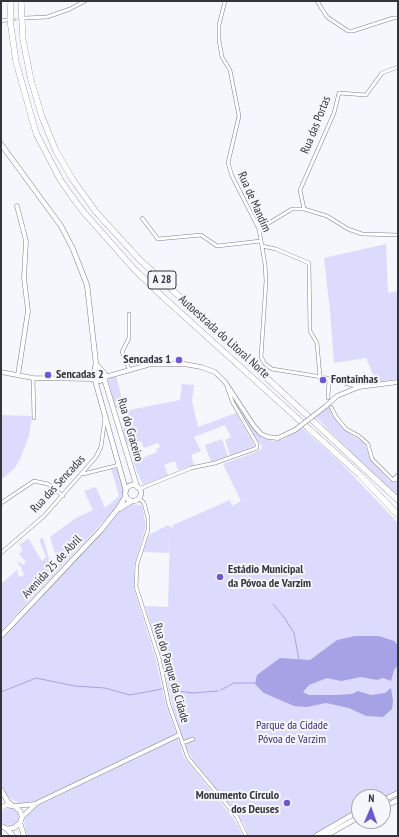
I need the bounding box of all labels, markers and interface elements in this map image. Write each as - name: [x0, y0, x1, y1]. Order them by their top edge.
- street label: Rua das Portas: [298, 94, 334, 156]
- street label: Rua de Mandim: [234, 170, 274, 234]
- road number: A 28: [148, 271, 176, 289]
- street label: Autoestrada do Litoral Norte: [175, 292, 273, 382]
- place label: Sencadas 1: [123, 353, 171, 367]
- marker: Sencadas 1: [174, 355, 184, 365]
- place label: Sencadas 2: [56, 368, 104, 382]
- marker: Sencadas 2: [43, 370, 53, 380]
- place label: Fontainhas: [331, 373, 378, 387]
- marker: Fontainhas: [318, 375, 328, 385]
- street label: Rua do Graceiro: [114, 397, 146, 463]
- street label: Rua das Sencadas: [28, 452, 88, 516]
- street label: Avenida 25 de Abril: [19, 532, 85, 602]
- place label: Estádio Municipal da Póvoa de Varzim: [228, 563, 311, 591]
- marker: Estádio Municipal da Póvoa de Varzim: [215, 572, 225, 582]
- street label: Rua do Parque da Cidade: [150, 621, 192, 725]
- park label: Parque da Cidade Póvoa de Varzim: [256, 719, 328, 747]
- place label: Monumento Circulo dos Deuses: [196, 789, 279, 817]
- north arrow: [351, 789, 391, 829]
- text: N: [368, 791, 375, 805]
- marker: Monumento Circulo dos Deuses: [282, 798, 292, 808]

